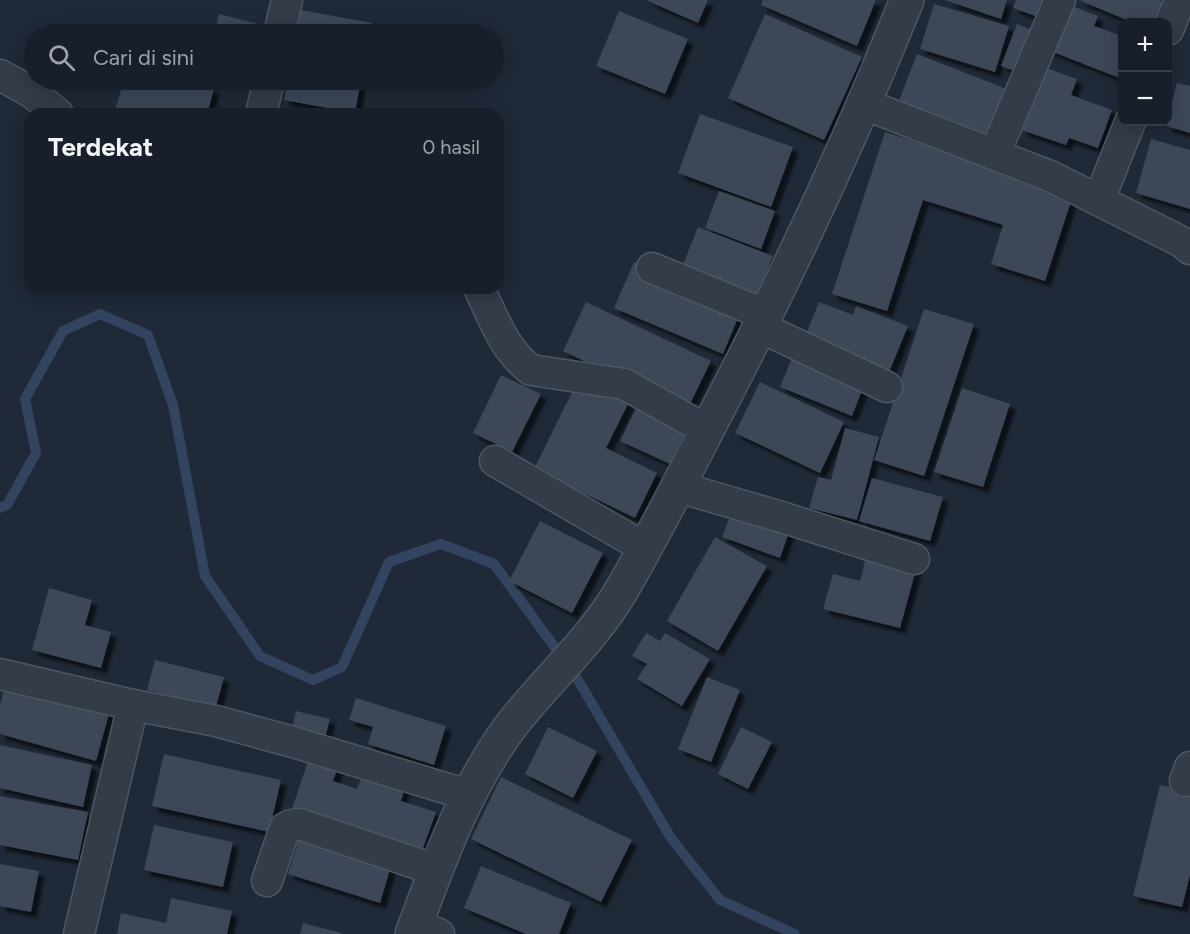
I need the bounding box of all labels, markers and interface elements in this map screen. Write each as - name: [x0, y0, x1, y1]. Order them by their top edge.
- map controls: [1118, 18, 1172, 126]
- button: +: [1118, 18, 1172, 72]
- search box: [24, 24, 504, 90]
- icon: search: [45, 41, 78, 74]
- text: Cari di sini: [93, 44, 194, 71]
- button: −: [1118, 72, 1172, 126]
- text: Terdekat: [48, 131, 153, 163]
- text: 0 hasil: [423, 135, 480, 159]

